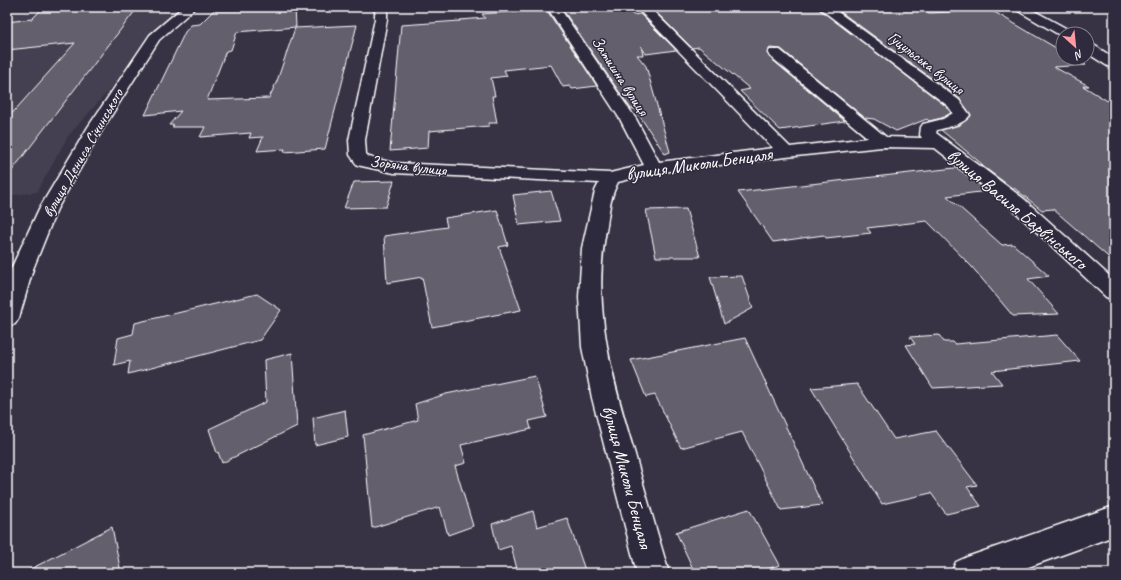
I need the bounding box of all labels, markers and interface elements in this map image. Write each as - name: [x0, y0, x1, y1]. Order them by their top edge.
- north arrow: [1055, 26, 1095, 66]
- street label: Гуцульська вулиця: [884, 27, 969, 100]
- street label: Затишна вулиця: [587, 33, 654, 121]
- text: N: [1071, 47, 1086, 64]
- street label: вулиця Дениса Січинського: [38, 84, 129, 221]
- street label: вулиця Миколи Бенцаля: [625, 142, 775, 186]
- street label: вулиця Василя Барвінського: [942, 143, 1094, 276]
- street label: Зоряна вулиця: [369, 151, 449, 181]
- street label: вулиця Миколи Бенцаля: [596, 403, 658, 553]

